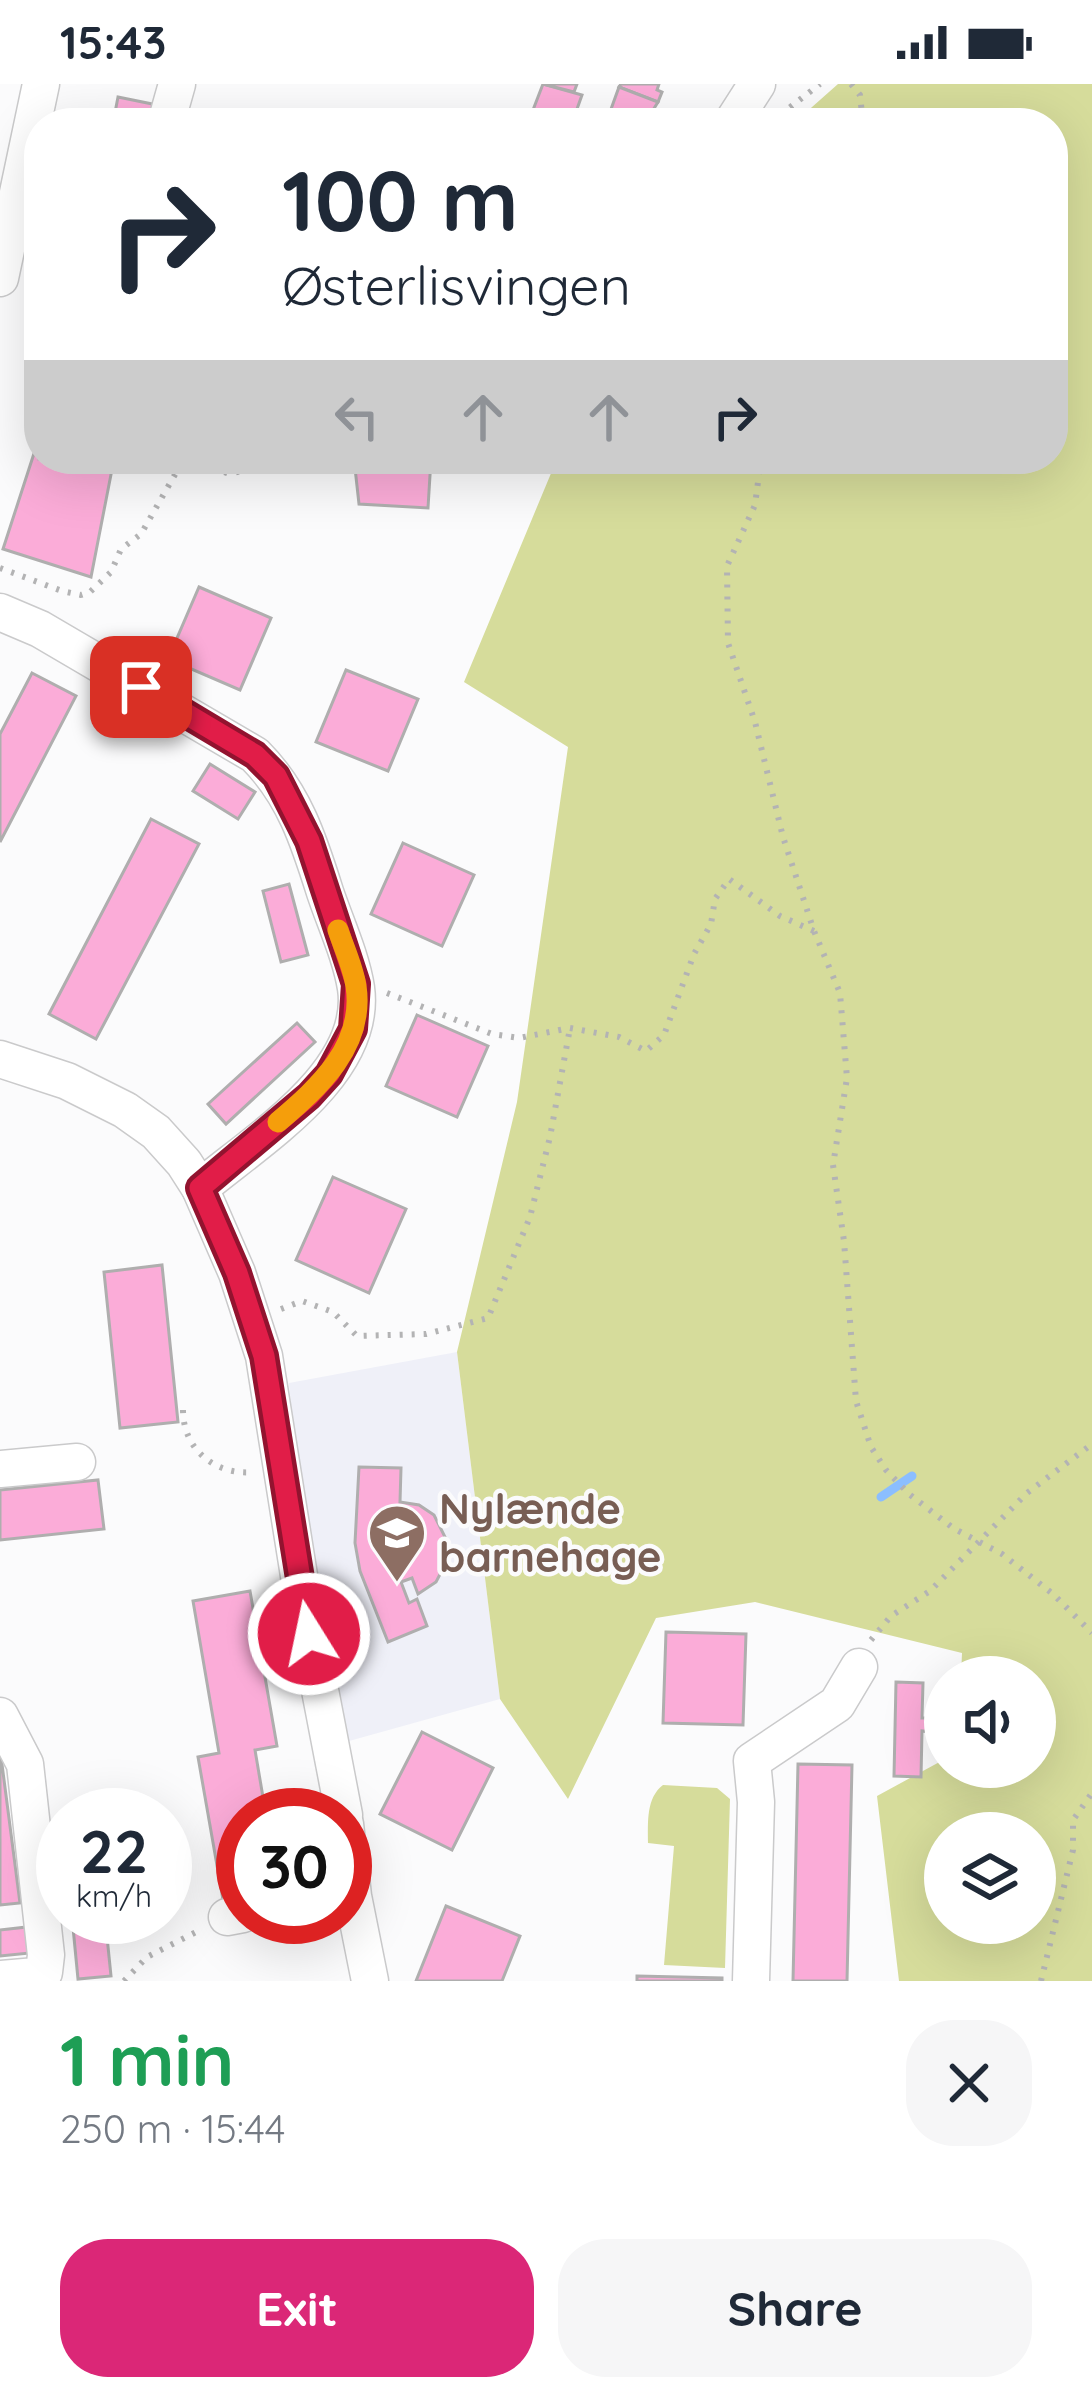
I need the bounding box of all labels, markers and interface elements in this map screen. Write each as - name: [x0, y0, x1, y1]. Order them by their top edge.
- text: 15:43: [60, 14, 166, 70]
- text: 100 m: [282, 147, 519, 252]
- icon: right: [84, 156, 240, 312]
- text: Østerlisvingen: [282, 251, 631, 319]
- icon: left: [324, 384, 390, 450]
- icon: ahead: [450, 384, 516, 450]
- icon: ahead: [576, 384, 642, 450]
- icon: right: [702, 384, 768, 450]
- pin: [90, 636, 192, 738]
- icon: arrive: [108, 654, 174, 720]
- place label: Nylænde barnehage: [439, 1482, 662, 1583]
- school or university icon: Nylænde barnehage: [366, 1502, 428, 1584]
- position arrow: [246, 1571, 372, 1697]
- map controls: [924, 1656, 1056, 1944]
- button: sound: [924, 1656, 1056, 1788]
- speed limit sign: 30: [216, 1788, 372, 1944]
- button: layers: [924, 1812, 1056, 1944]
- text: 22: [80, 1813, 148, 1888]
- text: km/h: [76, 1877, 152, 1915]
- text: 1 min: [60, 2014, 234, 2104]
- button: close: [906, 2020, 1032, 2146]
- text: 250 m · 15:44: [60, 2104, 285, 2153]
- button: Exit: [60, 2239, 534, 2377]
- button: Share: [558, 2239, 1032, 2377]

